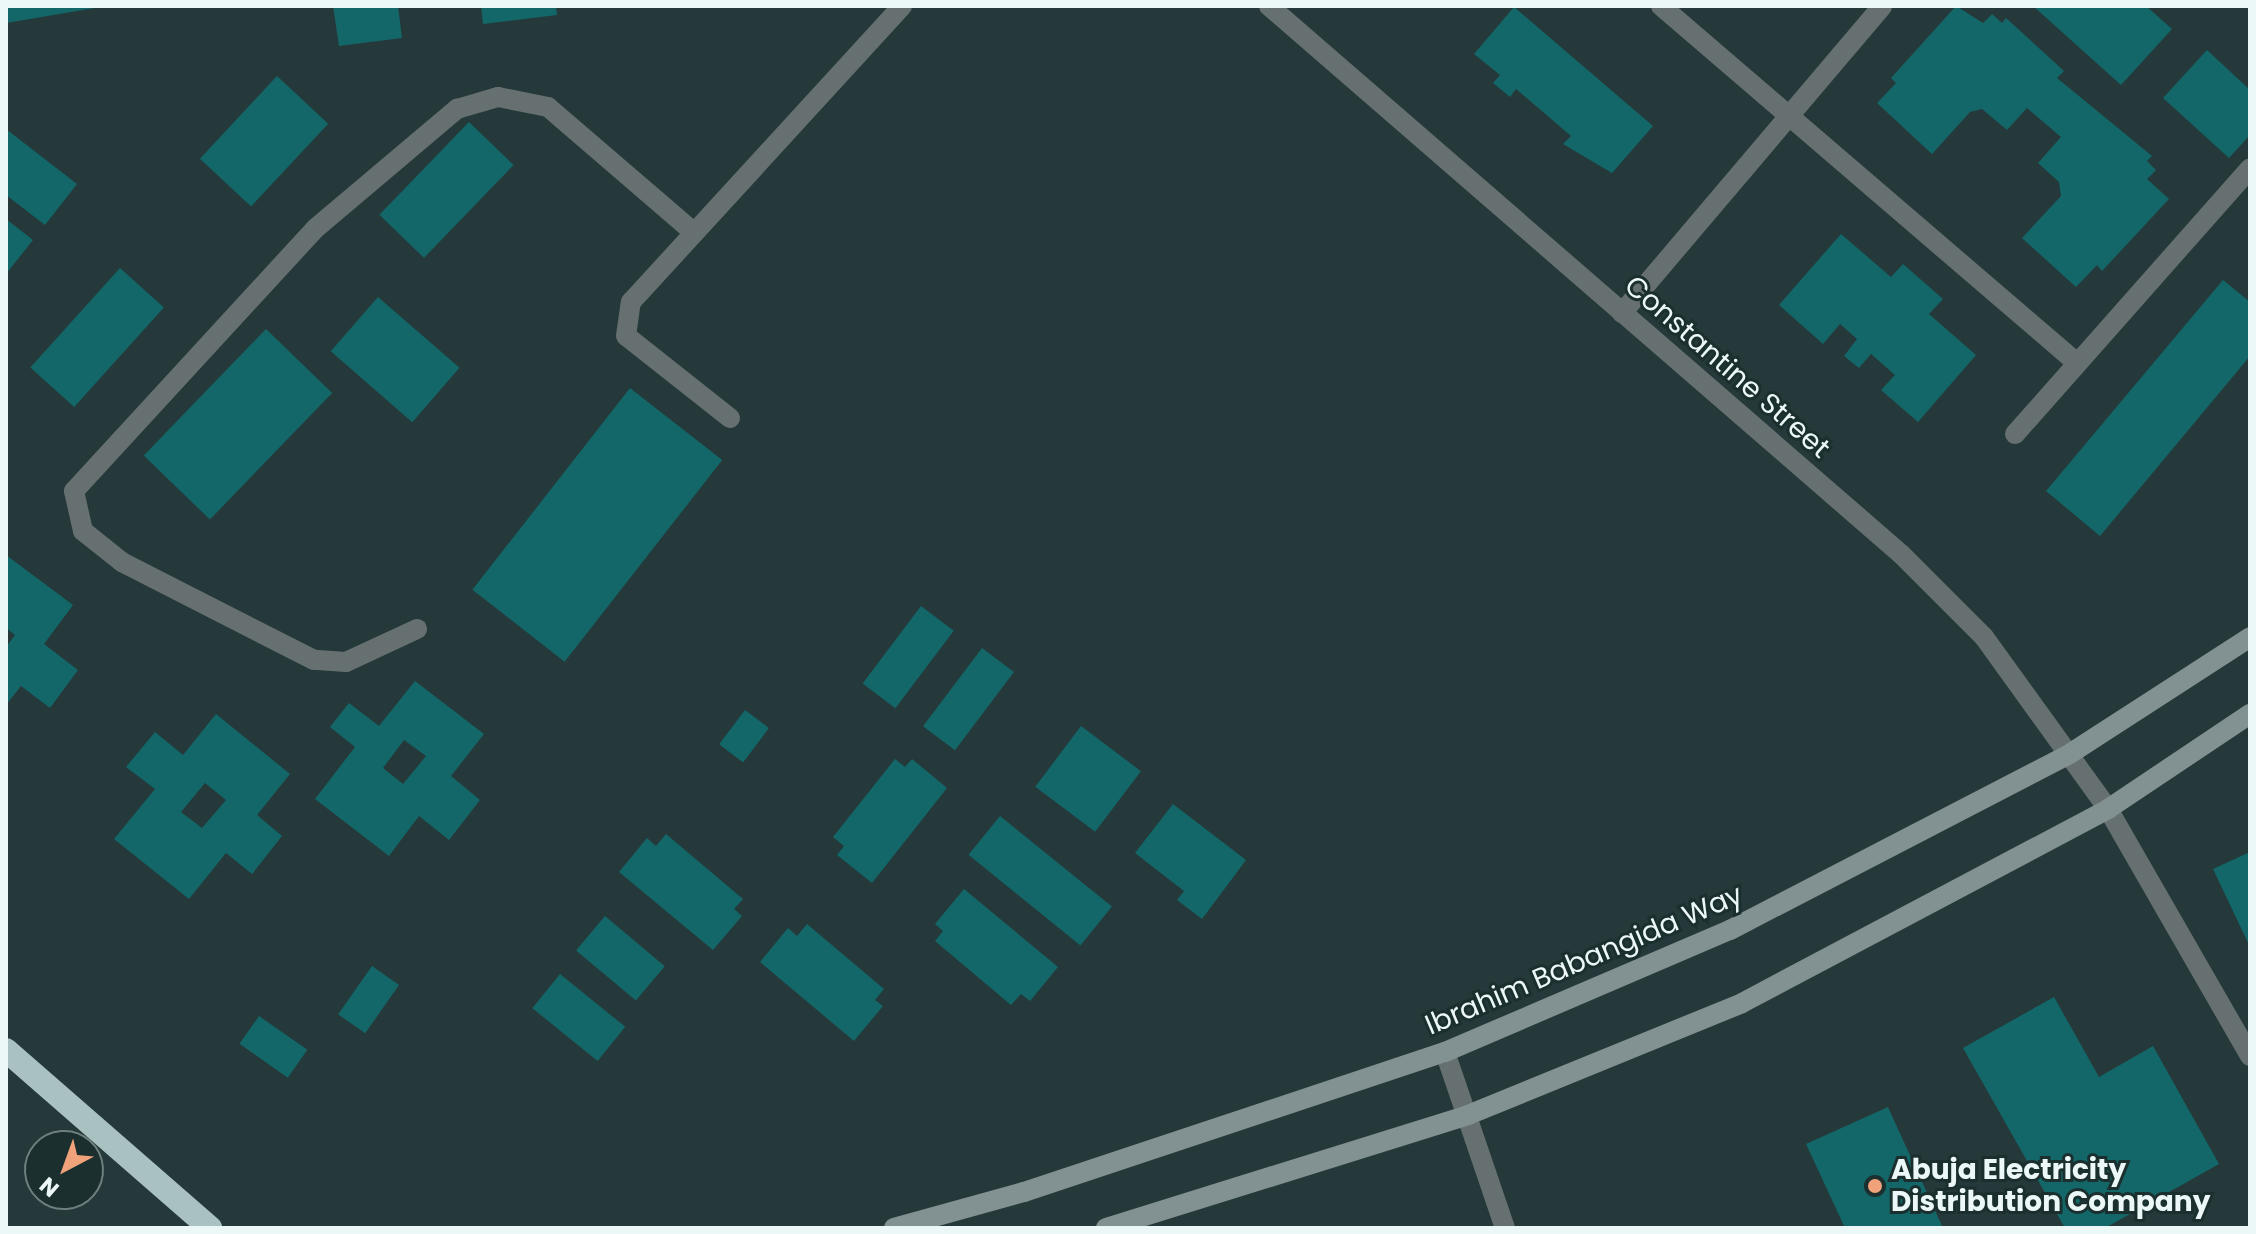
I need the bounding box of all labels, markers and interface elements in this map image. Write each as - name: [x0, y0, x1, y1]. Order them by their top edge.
- street label: Constantine Street: [1618, 269, 1836, 465]
- street label: Ibrahim Babangida Way: [1420, 878, 1748, 1042]
- north arrow: [24, 1130, 104, 1210]
- place label: Abuja Electricity Distribution Company: [1891, 1153, 2210, 1219]
- text: N: [33, 1170, 66, 1204]
- marker: Abuja Electricity Distribution Company: [1866, 1177, 1884, 1195]

